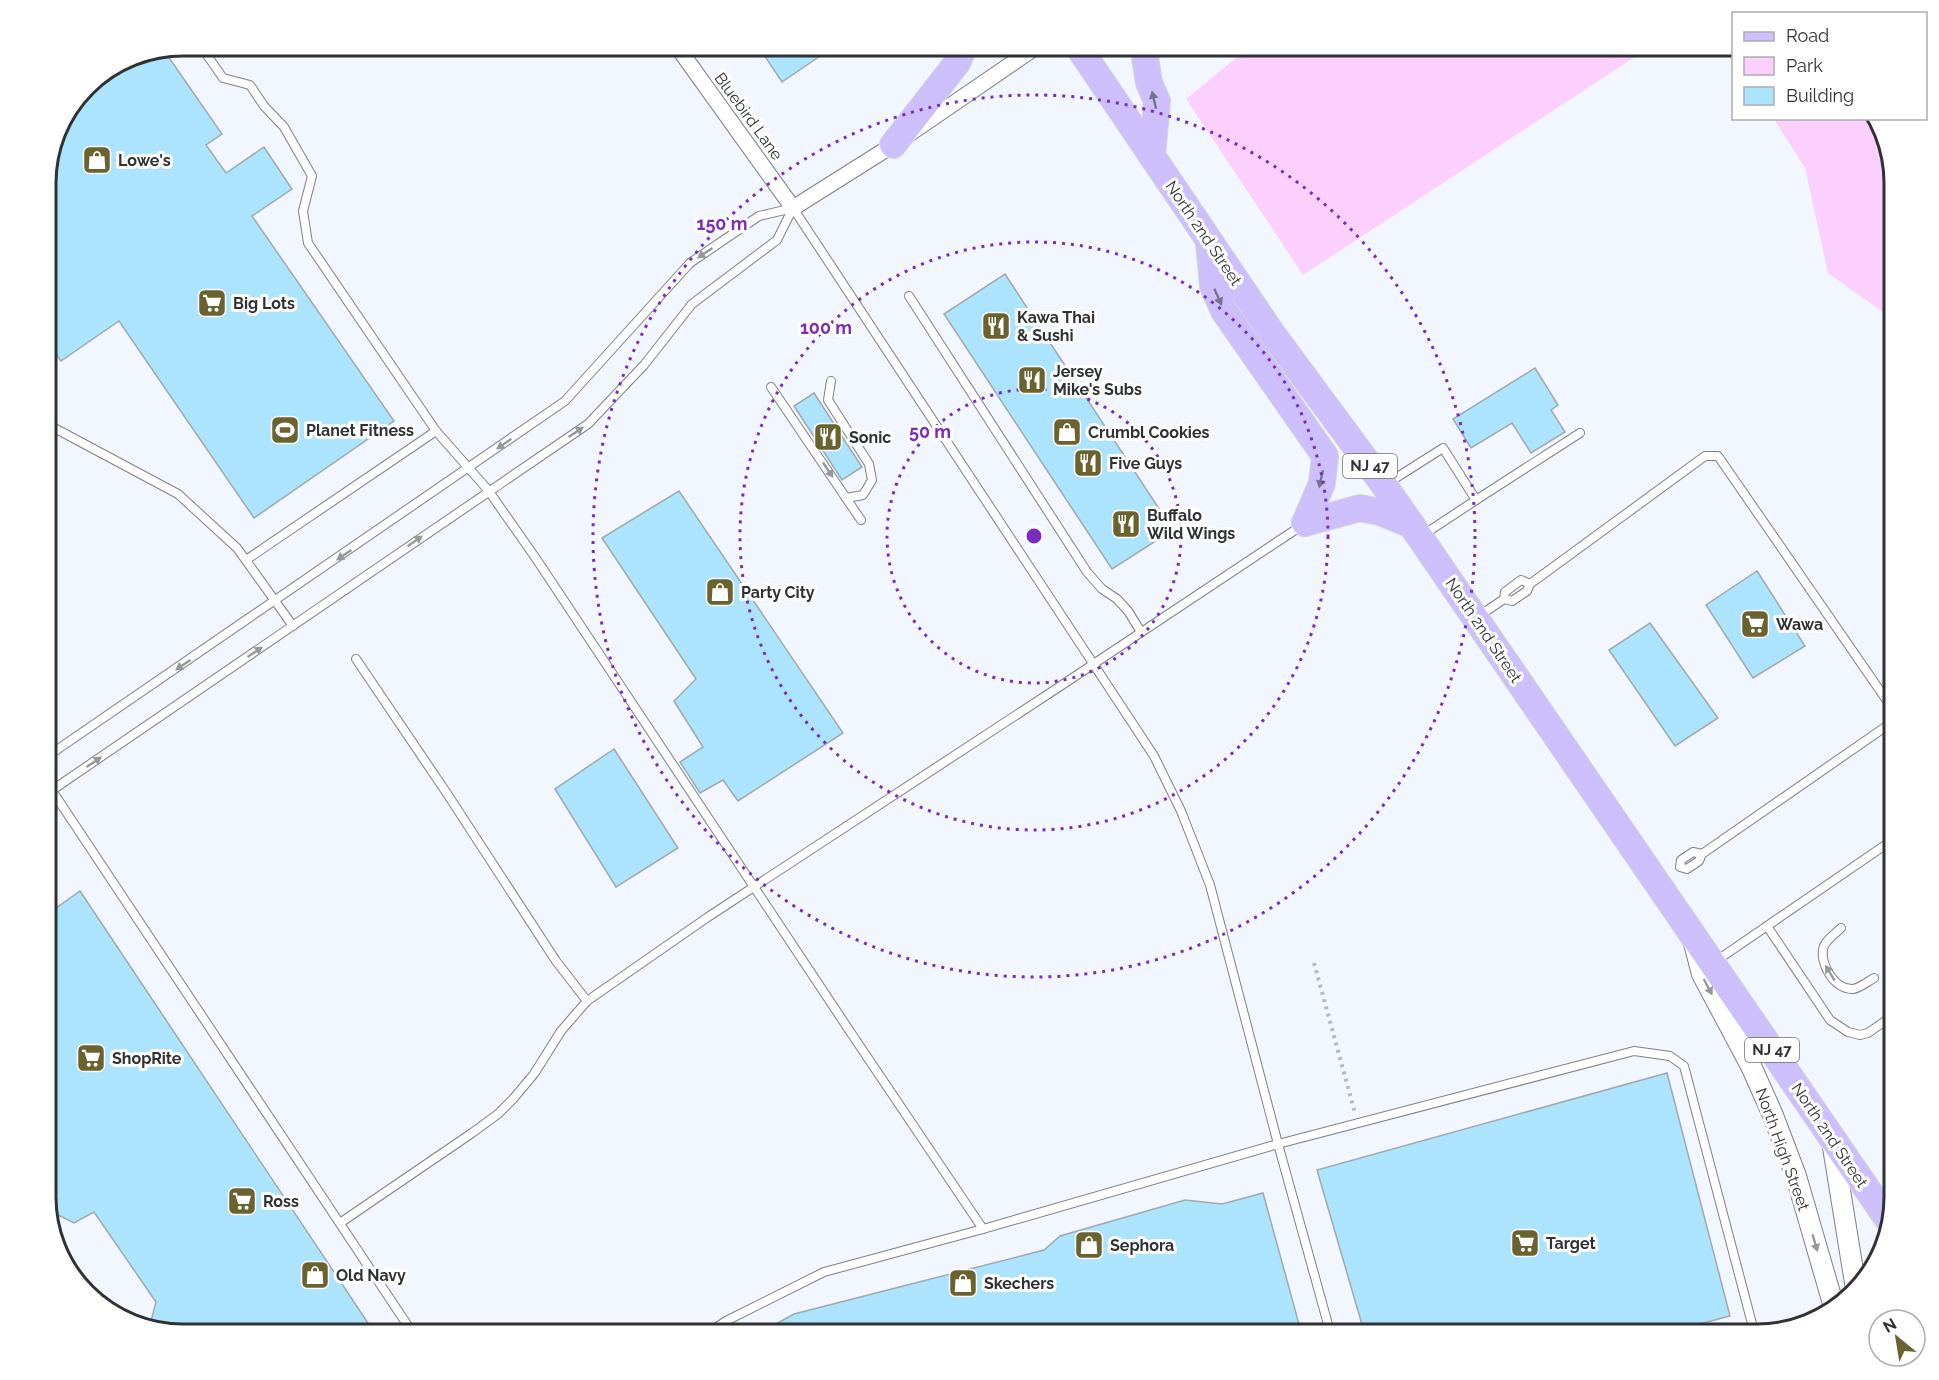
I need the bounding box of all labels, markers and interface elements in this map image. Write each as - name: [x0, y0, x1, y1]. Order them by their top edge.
- legend: [1732, 12, 1927, 120]
- text: Road: [1786, 25, 1829, 46]
- text: Park: [1786, 55, 1823, 76]
- street label: Bluebird Lane: [711, 69, 787, 164]
- text: Building: [1786, 85, 1854, 106]
- one-way arrow: [1149, 90, 1158, 109]
- shop icon: Lowe's: [81, 144, 113, 176]
- place label: Lowe's: [118, 151, 171, 170]
- street label: North 2nd Street: [1162, 177, 1246, 290]
- text: 150 m: [697, 213, 748, 234]
- one-way arrow: [697, 247, 713, 258]
- supermarket icon: Big Lots: [196, 287, 228, 319]
- one-way arrow: [1214, 288, 1223, 306]
- place label: Big Lots: [233, 294, 295, 313]
- place label: Kawa Thai & Sushi: [1017, 308, 1095, 345]
- restaurant icon: Kawa Thai & Sushi: [980, 310, 1012, 342]
- text: 100 m: [800, 317, 852, 338]
- place label: Jersey Mike's Subs: [1053, 362, 1142, 399]
- restaurant icon: Jersey Mike's Subs: [1016, 364, 1048, 396]
- sports icon: Planet Fitness: [269, 414, 301, 446]
- shop icon: Crumbl Cookies: [1051, 416, 1083, 448]
- place label: Planet Fitness: [306, 421, 414, 440]
- restaurant icon: Sonic: [812, 421, 844, 453]
- text: 50 m: [909, 421, 951, 442]
- place label: Crumbl Cookies: [1088, 423, 1210, 442]
- one-way arrow: [568, 426, 585, 437]
- place label: Sonic: [849, 428, 891, 447]
- one-way arrow: [497, 438, 513, 450]
- restaurant icon: Five Guys: [1072, 447, 1104, 479]
- place label: Five Guys: [1109, 454, 1182, 473]
- road number: NJ 47: [1343, 454, 1397, 478]
- one-way arrow: [822, 462, 833, 478]
- one-way arrow: [1316, 470, 1326, 489]
- place label: Buffalo Wild Wings: [1147, 506, 1235, 543]
- restaurant icon: Buffalo Wild Wings: [1110, 508, 1142, 540]
- centre of rings: [1024, 526, 1044, 546]
- one-way arrow: [407, 536, 423, 547]
- one-way arrow: [336, 549, 352, 561]
- street label: North 2nd Street: [1442, 574, 1526, 687]
- shop icon: Party City: [704, 576, 736, 608]
- place label: Party City: [741, 583, 815, 602]
- supermarket icon: Wawa: [1739, 608, 1771, 640]
- place label: Wawa: [1776, 615, 1823, 634]
- one-way arrow: [246, 646, 262, 658]
- one-way arrow: [175, 659, 191, 671]
- one-way arrow: [85, 756, 101, 768]
- one-way arrow: [1825, 965, 1836, 981]
- one-way arrow: [1703, 978, 1713, 995]
- road number: NJ 47: [1745, 1038, 1799, 1062]
- supermarket icon: ShopRite: [75, 1042, 107, 1074]
- place label: ShopRite: [112, 1049, 182, 1068]
- street label: North 2nd Street: [1788, 1079, 1872, 1192]
- street label: North High Street: [1752, 1085, 1814, 1214]
- supermarket icon: Ross: [226, 1185, 258, 1217]
- place label: Ross: [263, 1192, 299, 1211]
- supermarket icon: Target: [1509, 1227, 1541, 1259]
- shop icon: Sephora: [1073, 1229, 1105, 1261]
- place label: Target: [1546, 1234, 1596, 1253]
- one-way arrow: [1811, 1234, 1820, 1252]
- place label: Sephora: [1110, 1236, 1174, 1255]
- shop icon: Old Navy: [299, 1259, 331, 1291]
- place label: Old Navy: [336, 1266, 406, 1285]
- shop icon: Skechers: [947, 1267, 979, 1299]
- place label: Skechers: [984, 1274, 1054, 1293]
- north arrow: [1867, 1308, 1927, 1368]
- text: N: [1880, 1314, 1900, 1337]

